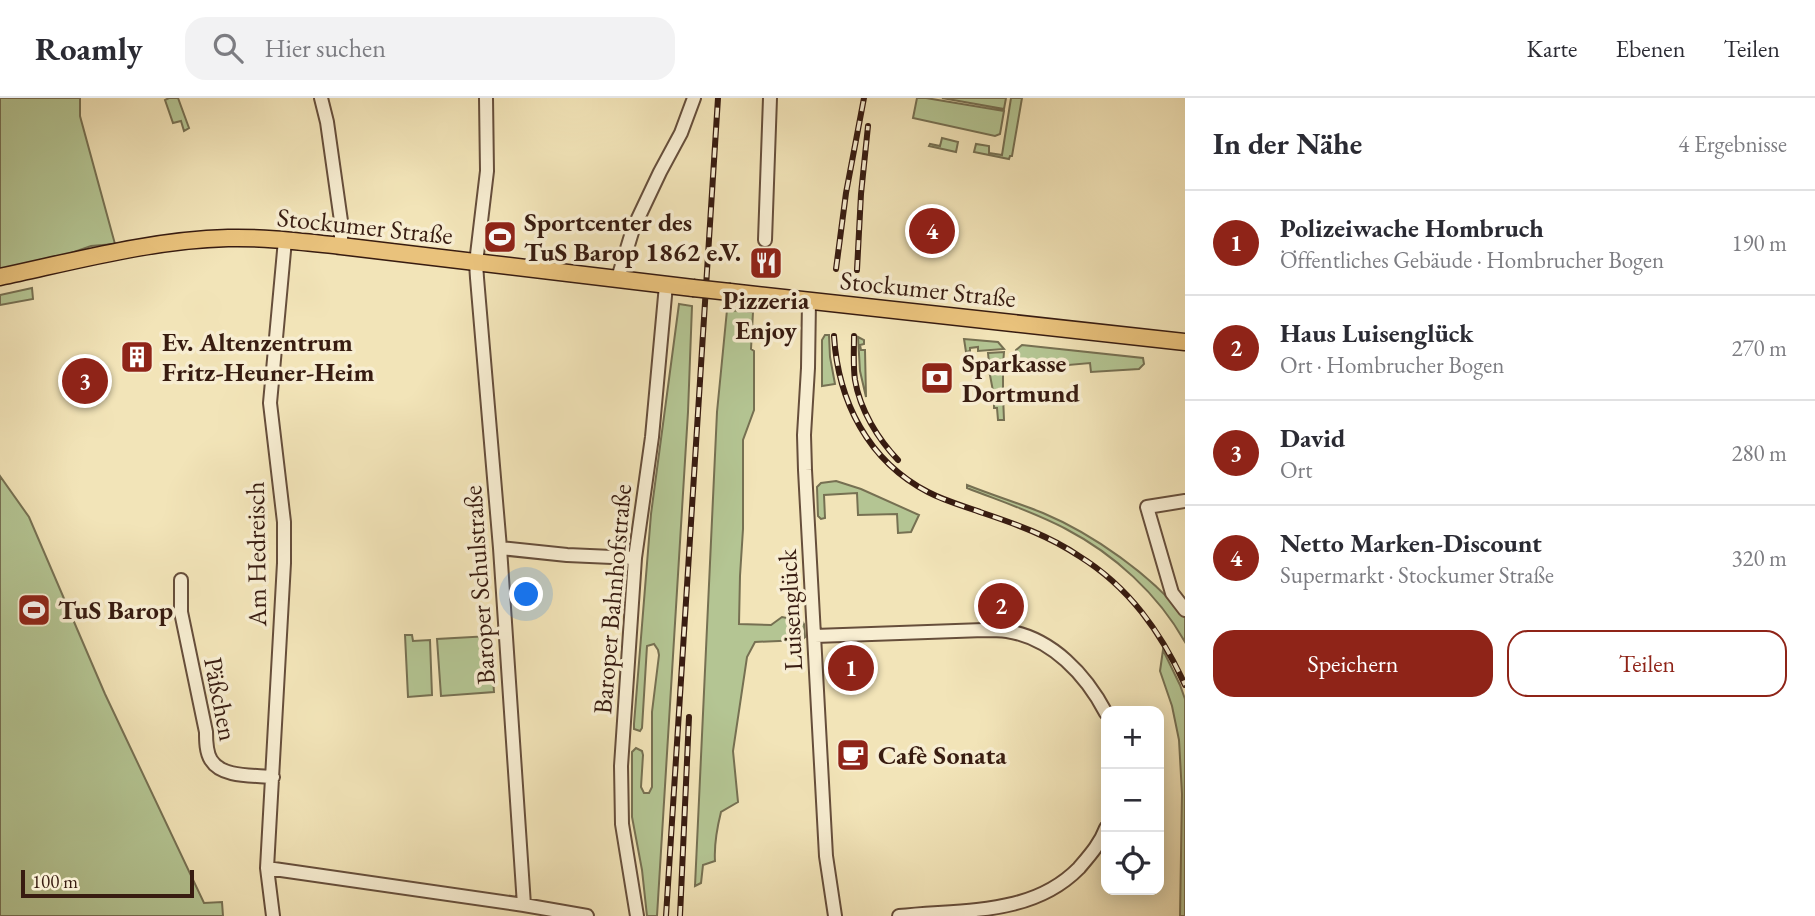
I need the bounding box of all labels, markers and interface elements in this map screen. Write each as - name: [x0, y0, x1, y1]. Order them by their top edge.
- search box: [185, 17, 675, 80]
- text: Roamly: [35, 27, 143, 70]
- icon: search: [209, 29, 247, 67]
- text: Hier suchen: [265, 31, 386, 65]
- text: Karte: [1527, 33, 1577, 64]
- text: Ebenen: [1615, 33, 1685, 64]
- text: Teilen: [1723, 33, 1780, 64]
- text: In der Nähe: [1213, 124, 1362, 163]
- text: 4 Ergebnisse: [1678, 129, 1787, 159]
- street label: Stockumer Straße: [275, 200, 455, 252]
- place label: Sportcenter des TuS Barop 1862 e.V.: [524, 205, 741, 269]
- pin: 4: [909, 205, 955, 257]
- text: Polizeiwache Hombruch: [1280, 211, 1544, 245]
- sports icon: Sportcenter des TuS Barop 1862 e.V.: [481, 218, 519, 256]
- text: 1: [1230, 228, 1242, 258]
- text: 190 m: [1731, 228, 1787, 258]
- restaurant icon: Pizzeria Enjoy: [747, 244, 785, 282]
- text: Öffentliches Gebäude · Hombrucher Bogen: [1280, 245, 1664, 275]
- street label: Stockumer Straße: [838, 263, 1018, 315]
- place label: Pizzeria Enjoy: [723, 283, 810, 347]
- text: Haus Luisenglück: [1280, 316, 1473, 350]
- place label: Ev. Altenzentrum Fritz-Heuner-Heim: [162, 325, 375, 389]
- text: 2: [1230, 333, 1242, 363]
- text: 270 m: [1731, 333, 1787, 363]
- building icon: Ev. Altenzentrum Fritz-Heuner-Heim: [118, 338, 156, 376]
- place label: Sparkasse Dortmund: [962, 346, 1081, 410]
- text: Ort · Hombrucher Bogen: [1280, 350, 1504, 380]
- pin: 3: [62, 355, 108, 407]
- bank icon: Sparkasse Dortmund: [918, 359, 956, 397]
- text: David: [1280, 421, 1345, 455]
- text: 3: [1230, 438, 1242, 468]
- text: 280 m: [1731, 438, 1787, 468]
- text: Ort: [1280, 455, 1312, 485]
- street label: Am Hedreisch: [238, 481, 274, 628]
- street label: Baroper Bahnhofstraße: [585, 483, 639, 715]
- street label: Baroper Schulstraße: [455, 484, 503, 686]
- text: Netto Marken-Discount: [1280, 526, 1542, 560]
- text: 4: [1230, 543, 1242, 573]
- text: 320 m: [1731, 543, 1787, 573]
- street label: Luisenglück: [770, 548, 810, 672]
- text: Supermarkt · Stockumer Straße: [1280, 560, 1554, 590]
- your location: [509, 577, 543, 611]
- pin: 2: [978, 580, 1024, 632]
- sports icon: TuS Barop: [15, 591, 53, 629]
- place label: TuS Barop: [58, 593, 173, 627]
- button: Speichern: [1213, 630, 1493, 697]
- button: Teilen: [1507, 630, 1787, 697]
- pin: 1: [828, 642, 874, 694]
- street label: Päßchen: [196, 654, 246, 744]
- map controls: [1101, 706, 1164, 895]
- button: +: [1101, 706, 1164, 769]
- cafe icon: Cafè Sonata: [834, 736, 872, 774]
- place label: Cafè Sonata: [878, 738, 1007, 772]
- button: −: [1101, 769, 1164, 832]
- button: locate: [1101, 832, 1164, 895]
- scale bar: [21, 867, 194, 899]
- text: 100 m: [32, 869, 78, 894]

